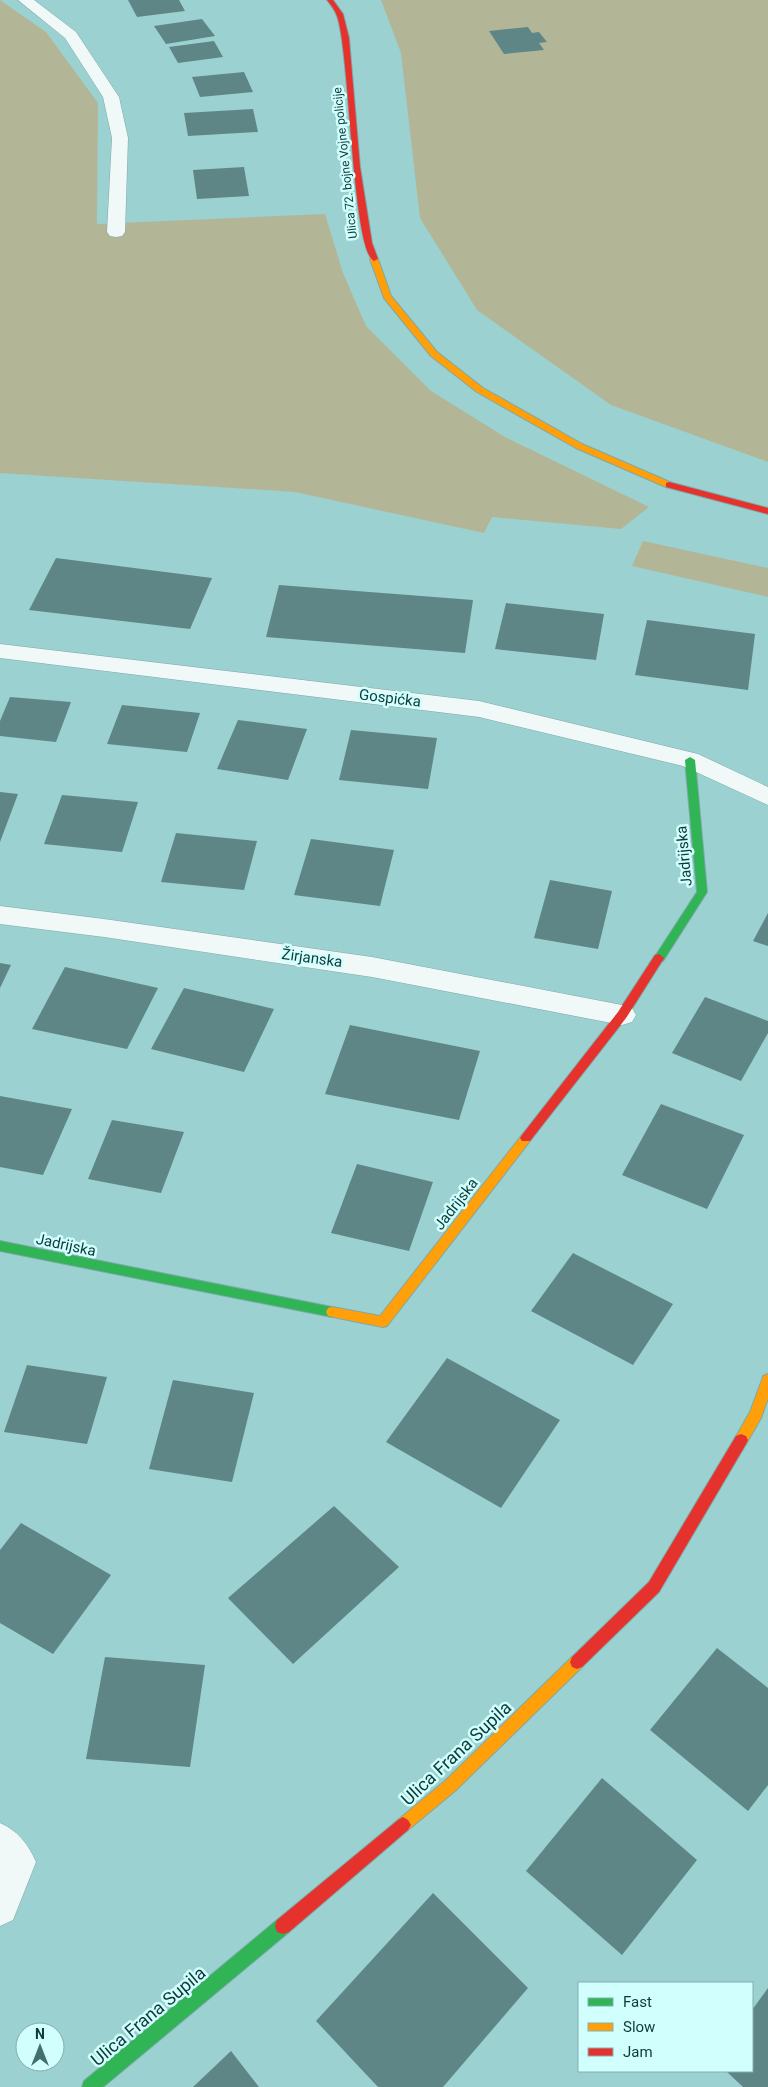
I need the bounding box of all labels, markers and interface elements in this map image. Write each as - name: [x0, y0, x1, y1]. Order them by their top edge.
- street label: Ulica 72. bojne Vojne policije: [330, 87, 360, 239]
- street label: Gospićka: [358, 685, 422, 711]
- street label: Jadrijska: [672, 825, 696, 887]
- street label: Žirjanska: [280, 945, 344, 971]
- street label: Jadrijska: [430, 1175, 482, 1233]
- street label: Jadrijska: [34, 1230, 98, 1260]
- street label: Ulica Frana Supila: [397, 1697, 515, 1809]
- street label: Ulica Frana Supila: [87, 1962, 209, 2070]
- legend: [578, 1982, 753, 2072]
- text: Fast: [623, 1993, 652, 2011]
- text: Slow: [623, 2018, 655, 2036]
- north arrow: [15, 2022, 65, 2072]
- text: N: [35, 2026, 45, 2042]
- text: Jam: [623, 2043, 653, 2061]

